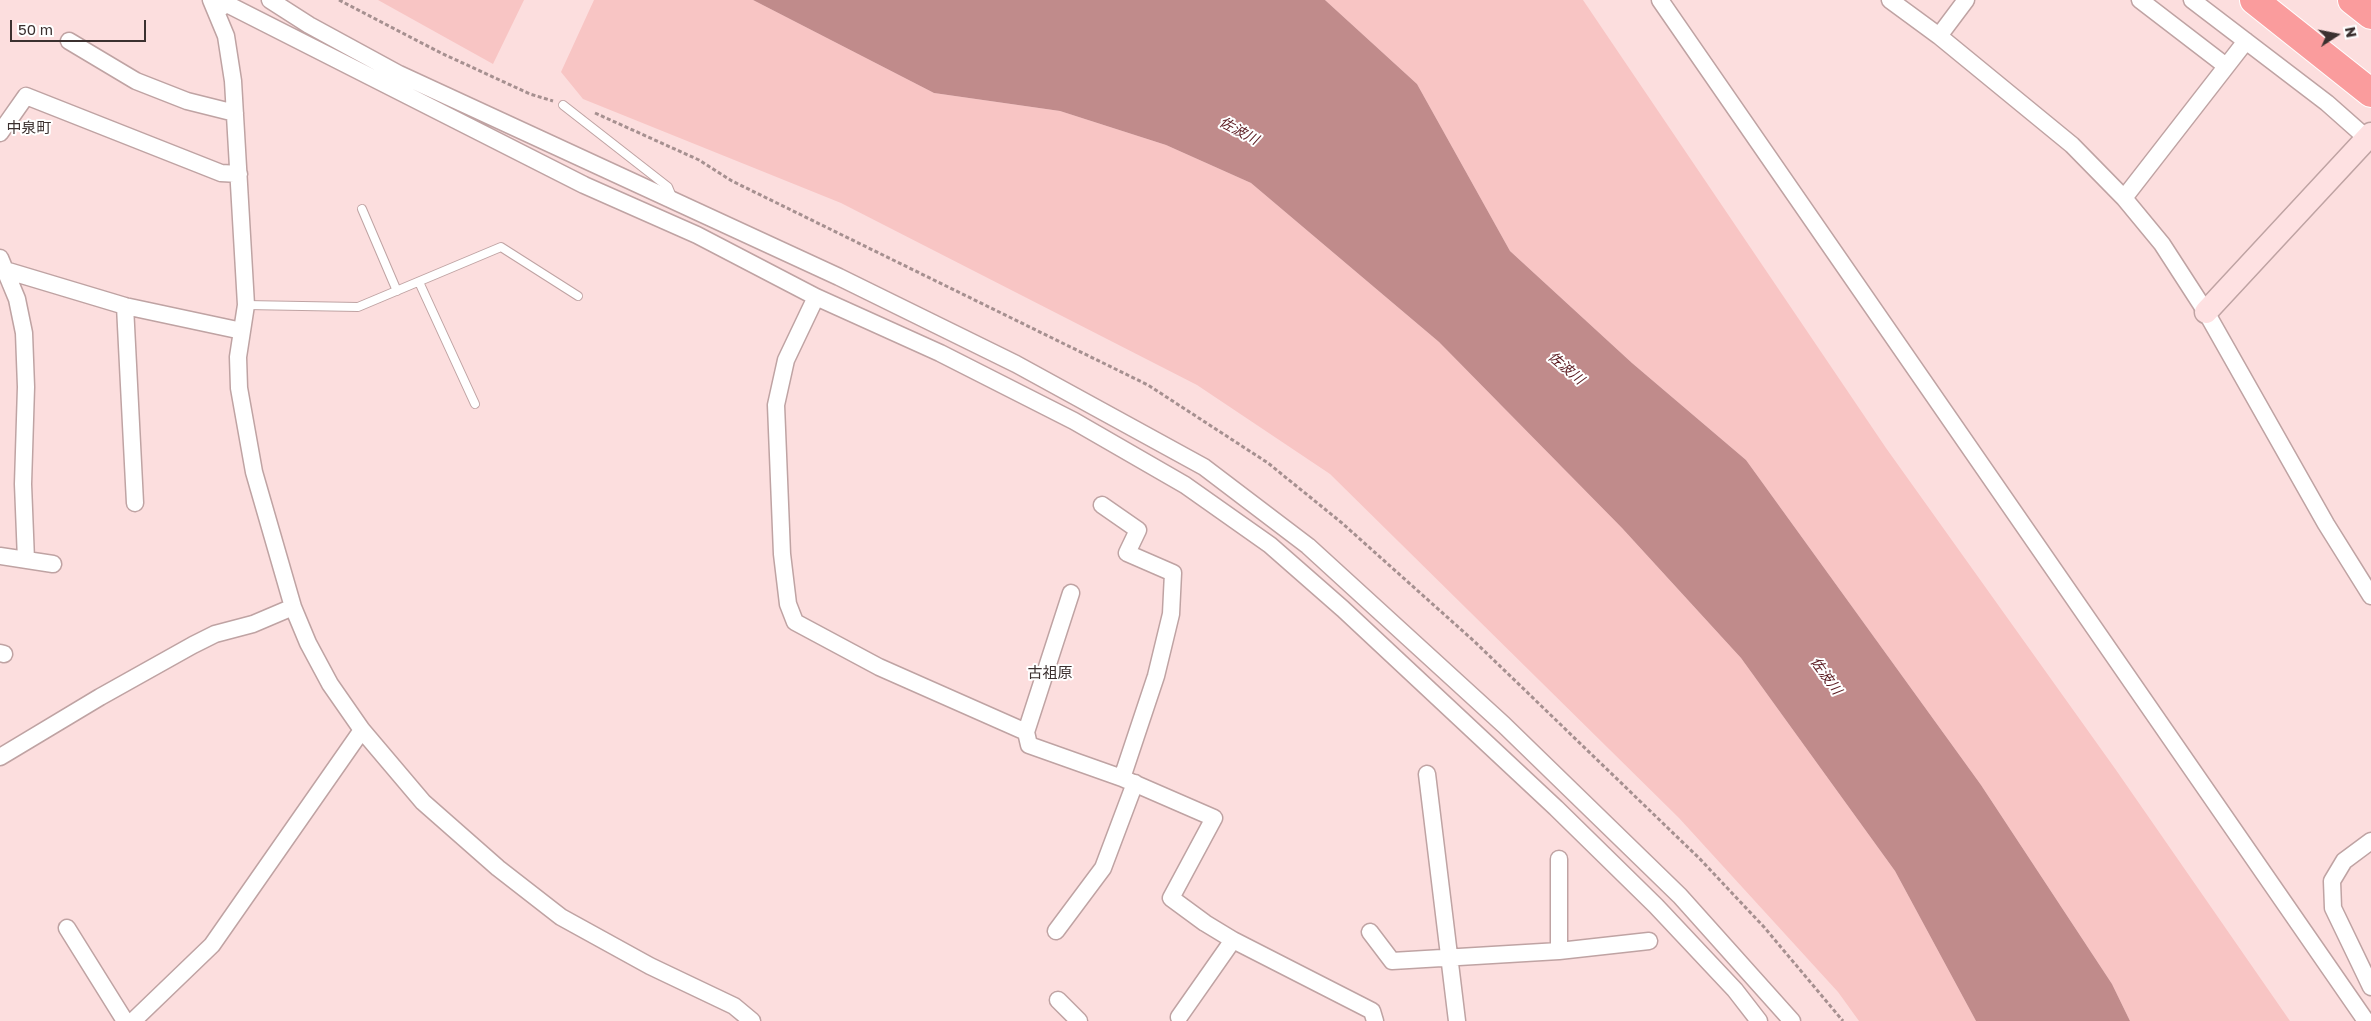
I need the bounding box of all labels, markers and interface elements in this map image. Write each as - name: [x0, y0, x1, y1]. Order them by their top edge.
- scale bar: [12, 10, 149, 42]
- north arrow: [2311, 10, 2361, 60]
- text: 50 m: [18, 20, 53, 38]
- text: N: [2342, 25, 2361, 39]
- water label: 佐波川: [1217, 114, 1261, 148]
- district label: 中泉町: [7, 119, 51, 137]
- water label: 佐波川: [1545, 348, 1587, 388]
- water label: 佐波川: [1807, 654, 1845, 698]
- district label: 古祖原: [1028, 664, 1072, 682]

